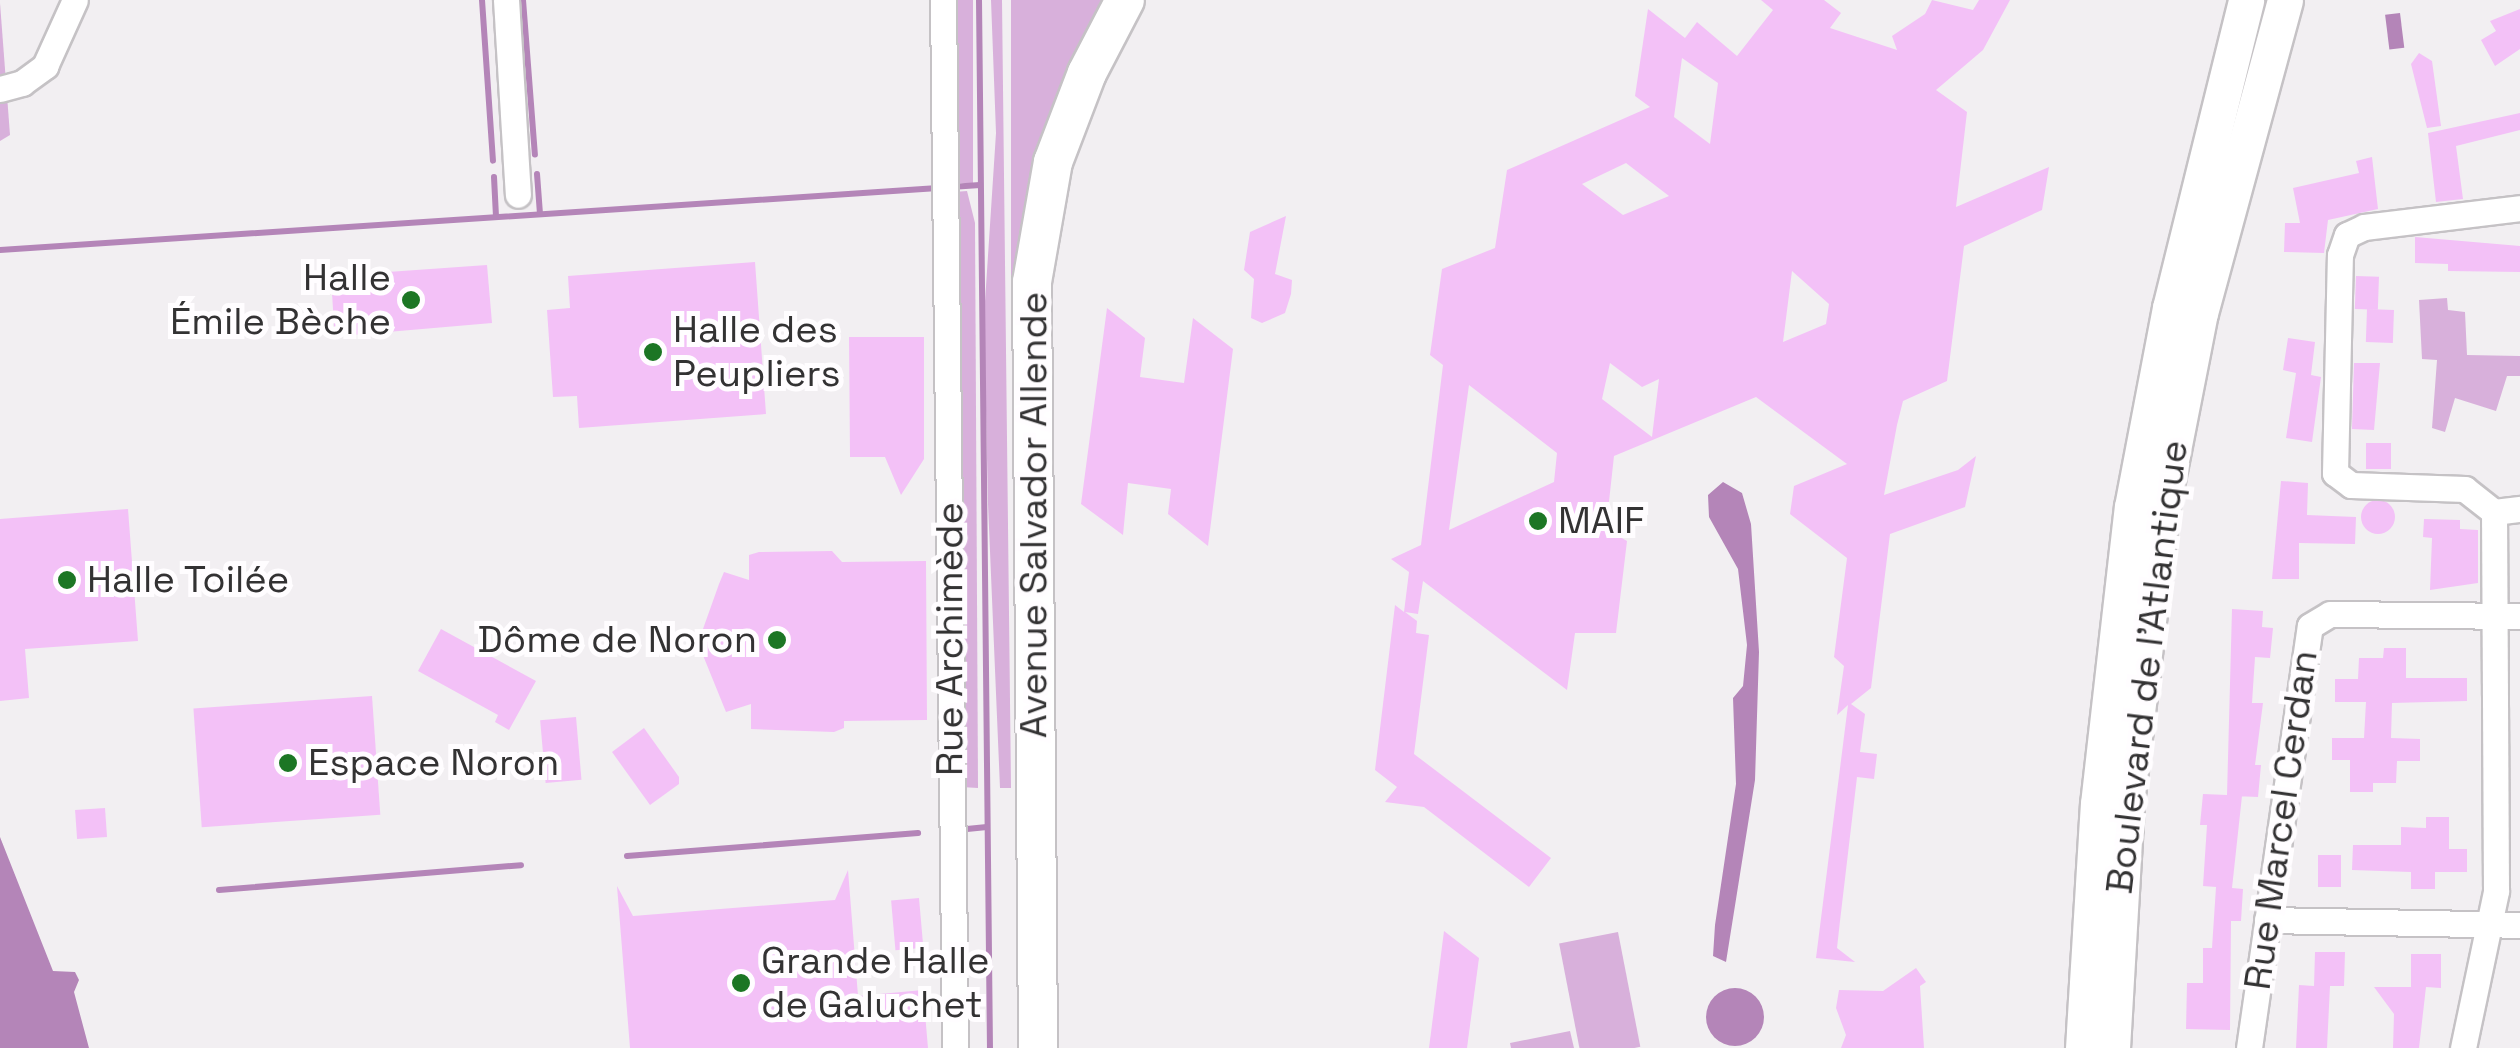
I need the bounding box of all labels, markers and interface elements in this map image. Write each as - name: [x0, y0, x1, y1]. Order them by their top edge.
- place label: Halle Émile Bèche: [170, 255, 391, 344]
- marker: Halle Émile Bèche: [400, 289, 422, 311]
- street label: Avenue Salvador Allende: [1011, 291, 1057, 739]
- place label: Halle des Peupliers: [673, 307, 841, 396]
- marker: Halle des Peupliers: [642, 341, 664, 363]
- street label: Boulevard de l'Atlantique: [2097, 438, 2197, 896]
- place label: MAIF: [1558, 498, 1645, 544]
- street label: Rue Archimède: [927, 502, 973, 776]
- marker: MAIF: [1527, 510, 1549, 532]
- place label: Halle Toilée: [87, 557, 290, 603]
- marker: Halle Toilée: [56, 569, 78, 591]
- place label: Dôme de Noron: [478, 617, 757, 663]
- marker: Dôme de Noron: [766, 629, 788, 651]
- street label: Rue Marcel Cerdan: [2235, 647, 2327, 993]
- place label: Espace Noron: [308, 740, 559, 786]
- marker: Espace Noron: [277, 752, 299, 774]
- place label: Grande Halle de Galuchet: [761, 938, 990, 1028]
- marker: Grande Halle de Galuchet: [730, 972, 752, 994]

